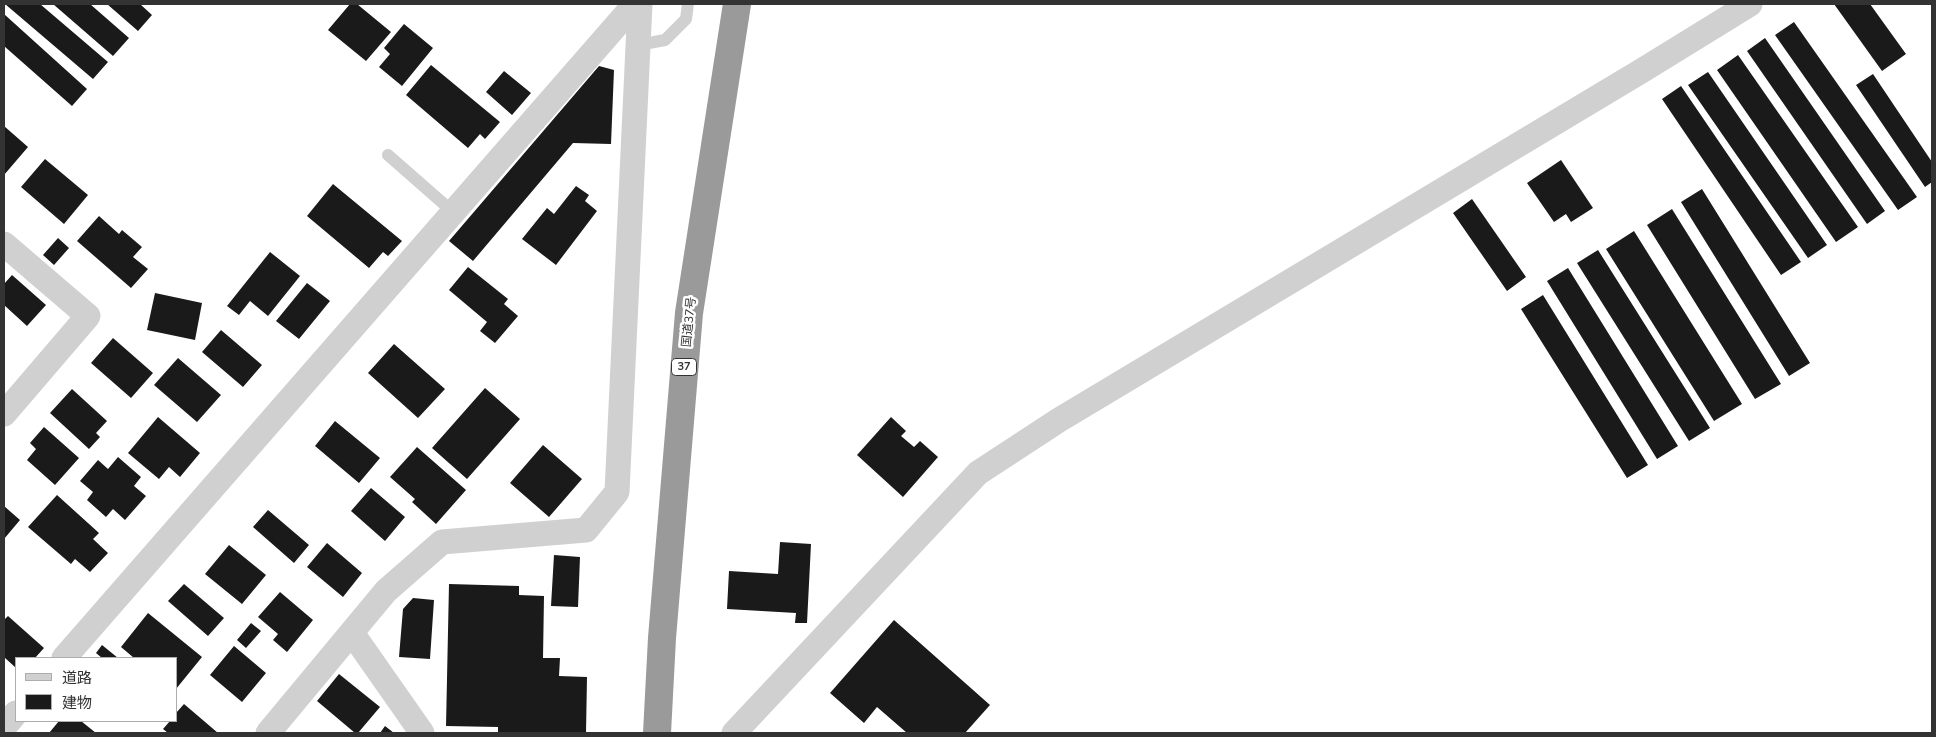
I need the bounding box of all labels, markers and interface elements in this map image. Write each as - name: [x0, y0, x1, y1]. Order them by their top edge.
- street label: 国道37号: [679, 296, 699, 348]
- road number: 37: [672, 358, 696, 376]
- legend: [15, 657, 178, 722]
- text: 道路: [62, 668, 92, 687]
- text: 建物: [62, 693, 92, 712]

